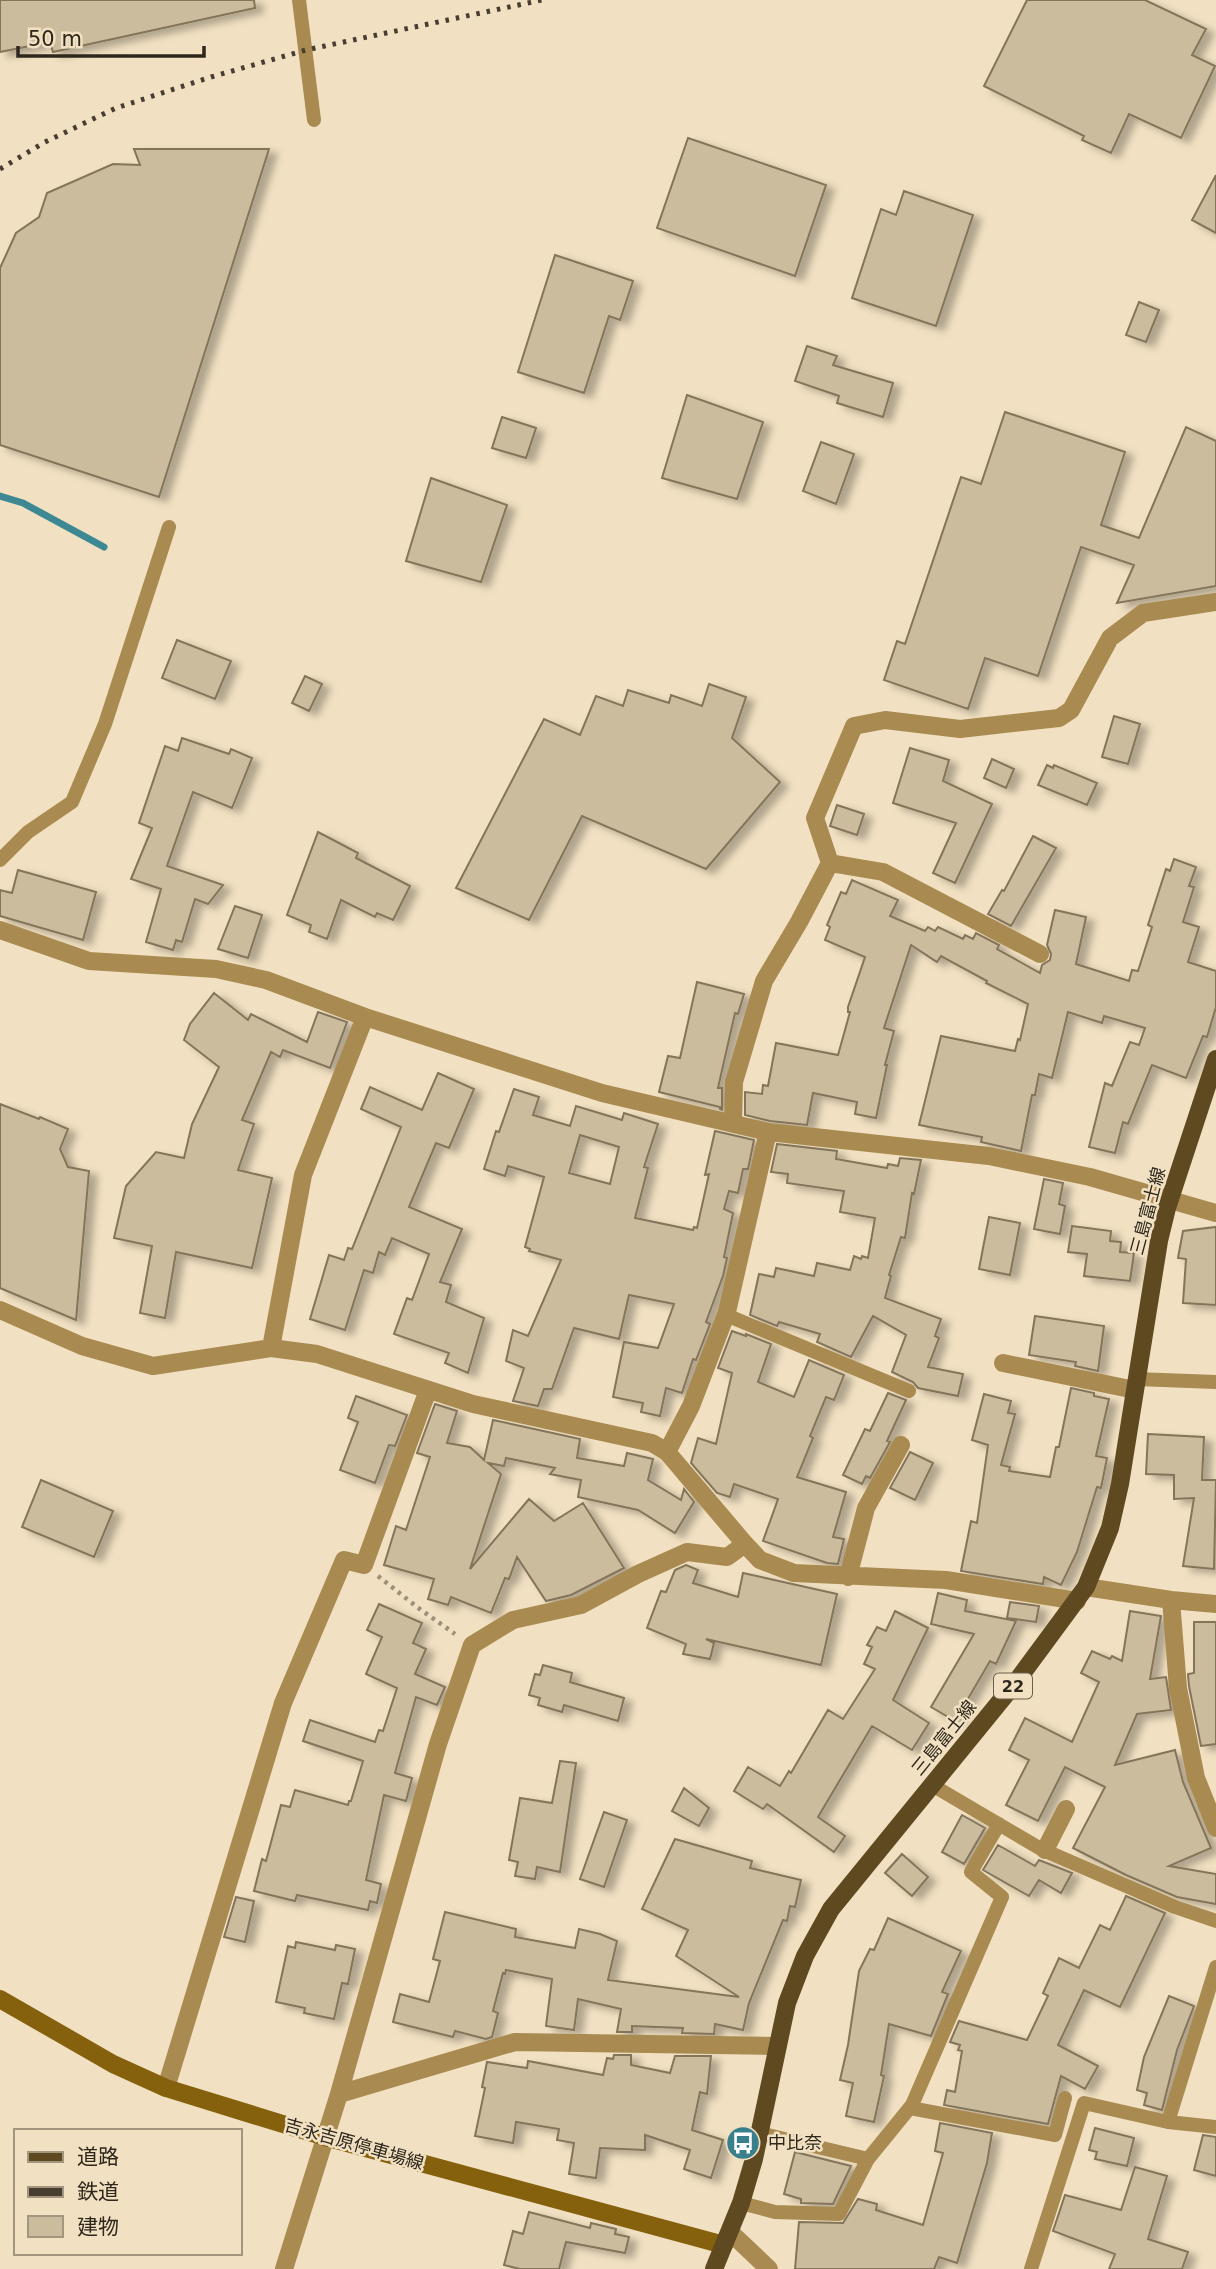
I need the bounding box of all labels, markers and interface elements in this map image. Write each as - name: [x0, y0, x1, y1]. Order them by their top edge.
- scale bar: [18, 14, 203, 58]
- text: 50 m: [28, 27, 82, 51]
- street label: 三島富士線: [1126, 1165, 1169, 1257]
- road number: 22: [994, 1674, 1032, 1698]
- street label: 三島富士線: [907, 1696, 980, 1779]
- street label: 吉永吉原停車場線: [282, 2114, 426, 2173]
- bus stop icon: 中比奈: [724, 2124, 762, 2162]
- legend: [14, 2129, 242, 2255]
- place label: 中比奈: [768, 2132, 822, 2153]
- text: 道路: [77, 2145, 119, 2169]
- text: 鉄道: [77, 2180, 119, 2204]
- text: 建物: [77, 2215, 119, 2239]

